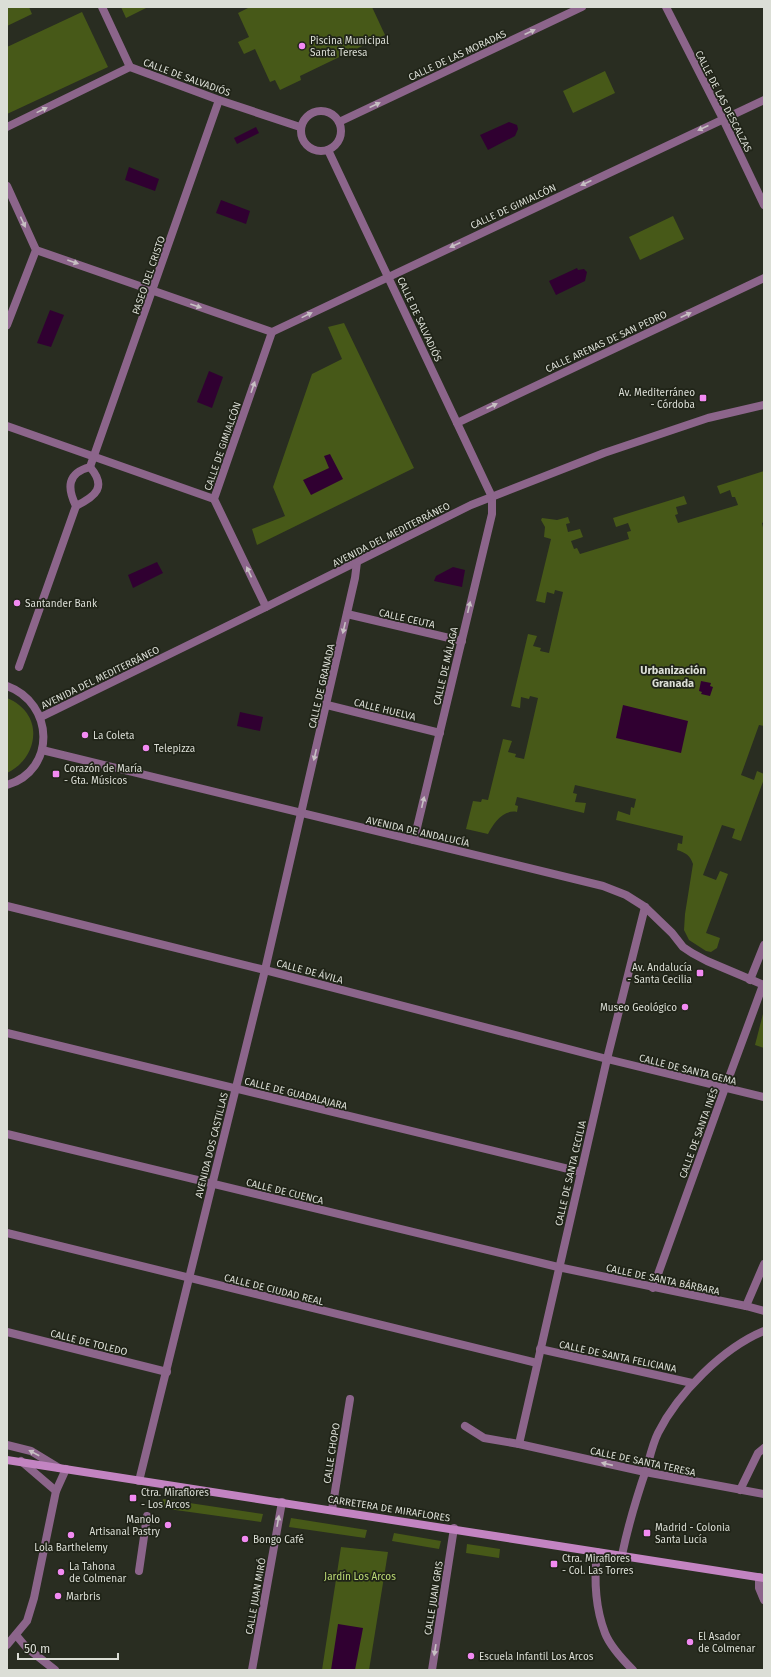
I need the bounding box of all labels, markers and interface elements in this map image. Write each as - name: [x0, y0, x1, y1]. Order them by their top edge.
- street label: CALLE DE LAS MORADAS: [407, 28, 509, 84]
- one-way arrow: [524, 29, 536, 35]
- place label: Piscina Municipal Santa Teresa: [310, 35, 389, 59]
- marker: Piscina Municipal Santa Teresa: [297, 41, 307, 51]
- street label: CALLE DE LAS DESCALZAS: [692, 49, 754, 155]
- street label: CALLE DE SALVADIÓS: [141, 55, 233, 99]
- one-way arrow: [369, 102, 380, 108]
- one-way arrow: [36, 107, 48, 113]
- one-way arrow: [698, 125, 709, 131]
- street label: CALLE DE GIMIALCÓN: [468, 180, 558, 232]
- one-way arrow: [580, 180, 591, 186]
- one-way arrow: [20, 216, 26, 227]
- street label: PASEO DEL CRISTO: [130, 234, 168, 316]
- one-way arrow: [450, 242, 461, 248]
- one-way arrow: [68, 260, 80, 266]
- street label: CALLE DE SALVADIÓS: [394, 274, 446, 364]
- one-way arrow: [190, 303, 202, 309]
- street label: CALLE ARENAS DE SAN PEDRO: [544, 308, 669, 375]
- one-way arrow: [301, 312, 312, 318]
- one-way arrow: [680, 312, 692, 318]
- one-way arrow: [250, 380, 256, 392]
- place label: Av. Mediterráneo - Córdoba: [619, 387, 695, 411]
- marker: Av. Mediterráneo - Córdoba: [698, 393, 708, 403]
- street label: CALLE DE GIMIALCÓN: [200, 400, 244, 492]
- one-way arrow: [487, 403, 498, 409]
- street label: AVENIDA DEL MEDITERRÁNEO: [330, 498, 452, 570]
- one-way arrow: [246, 567, 252, 578]
- marker: Santander Bank: [12, 598, 22, 608]
- place label: Santander Bank: [25, 598, 98, 610]
- one-way arrow: [467, 601, 473, 614]
- street label: CALLE CEUTA: [378, 607, 436, 631]
- one-way arrow: [341, 622, 347, 634]
- street label: CALLE DE MÁLAGA: [429, 625, 461, 706]
- street label: AVENIDA DEL MEDITERRÁNEO: [38, 642, 162, 712]
- street label: CALLE DE GRANADA: [306, 642, 338, 730]
- district label: Urbanización Granada: [640, 664, 706, 690]
- street label: CALLE HUELVA: [353, 696, 417, 724]
- marker: La Coleta: [80, 730, 90, 740]
- place label: La Coleta: [93, 730, 135, 742]
- marker: Telepizza: [141, 743, 151, 753]
- place label: Telepizza: [154, 743, 195, 755]
- one-way arrow: [312, 749, 318, 761]
- place label: Corazón de María - Gta. Músicos: [64, 762, 142, 787]
- marker: Corazón de María - Gta. Músicos: [51, 769, 61, 779]
- one-way arrow: [421, 796, 427, 808]
- street label: AVENIDA DE ANDALUCÍA: [365, 812, 471, 850]
- street label: CALLE DE ÁVILA: [275, 955, 345, 987]
- place label: Av. Andalucía - Santa Cecilia: [627, 961, 692, 986]
- marker: Av. Andalucía - Santa Cecilia: [695, 968, 705, 978]
- place label: Museo Geológico: [600, 1002, 677, 1014]
- marker: Museo Geológico: [680, 1002, 690, 1012]
- street label: CALLE DE SANTA GEMA: [638, 1052, 738, 1088]
- street label: CALLE DE GUADALAJARA: [243, 1075, 349, 1113]
- street label: CALLE DE SANTA INÉS: [675, 1085, 721, 1180]
- street label: AVENIDA DOS CASTILLAS: [193, 1091, 231, 1199]
- street label: CALLE DE SANTA CECILIA: [553, 1119, 589, 1227]
- street label: CALLE DE CUENCA: [245, 1177, 325, 1207]
- street label: CALLE DE SANTA BÁRBARA: [605, 1260, 721, 1298]
- street label: CALLE DE CIUDAD REAL: [223, 1272, 325, 1308]
- street label: CALLE DE TOLEDO: [49, 1328, 129, 1358]
- street label: CALLE DE SANTA FELICIANA: [558, 1339, 678, 1375]
- street label: CALLE CHOPO: [321, 1422, 343, 1484]
- street label: CALLE DE SANTA TERESA: [589, 1445, 697, 1479]
- one-way arrow: [28, 1450, 40, 1456]
- one-way arrow: [601, 1460, 613, 1466]
- place label: Ctra. Miraflores - Los Arcos: [141, 1487, 209, 1511]
- marker: Ctra. Miraflores - Los Arcos: [128, 1493, 138, 1503]
- street label: CARRETERA DE MIRAFLORES: [327, 1493, 451, 1525]
- place label: Manolo Artisanal Pastry: [90, 1514, 160, 1538]
- one-way arrow: [276, 1515, 282, 1527]
- marker: Manolo Artisanal Pastry: [163, 1520, 173, 1530]
- place label: Madrid - Colonia Santa Lucía: [655, 1522, 730, 1546]
- marker: Madrid - Colonia Santa Lucía: [642, 1528, 652, 1538]
- marker: Lola Barthelemy: [66, 1530, 76, 1540]
- marker: Bongo Café: [240, 1534, 250, 1544]
- place label: Bongo Café: [253, 1534, 304, 1546]
- place label: Lola Barthelemy: [34, 1542, 108, 1554]
- place label: Ctra. Miraflores - Col. Las Torres: [562, 1553, 634, 1577]
- street label: CALLE JUAN MIRÓ: [241, 1556, 269, 1635]
- marker: Ctra. Miraflores - Col. Las Torres: [549, 1559, 559, 1569]
- street label: CALLE JUAN GRIS: [422, 1560, 446, 1636]
- place label: La Tahona de Colmenar: [69, 1561, 127, 1585]
- marker: La Tahona de Colmenar: [56, 1567, 66, 1577]
- park label: Jardín Los Arcos: [324, 1570, 396, 1583]
- marker: Marbris: [53, 1591, 63, 1601]
- place label: Marbris: [66, 1591, 101, 1603]
- place label: El Asador de Colmenar: [698, 1631, 756, 1655]
- scale bar: [18, 1635, 118, 1661]
- marker: El Asador de Colmenar: [685, 1637, 695, 1647]
- text: 50 m: [24, 1642, 50, 1656]
- one-way arrow: [432, 1644, 438, 1656]
- marker: Escuela Infantil Los Arcos: [466, 1651, 476, 1661]
- place label: Escuela Infantil Los Arcos: [479, 1651, 594, 1663]

